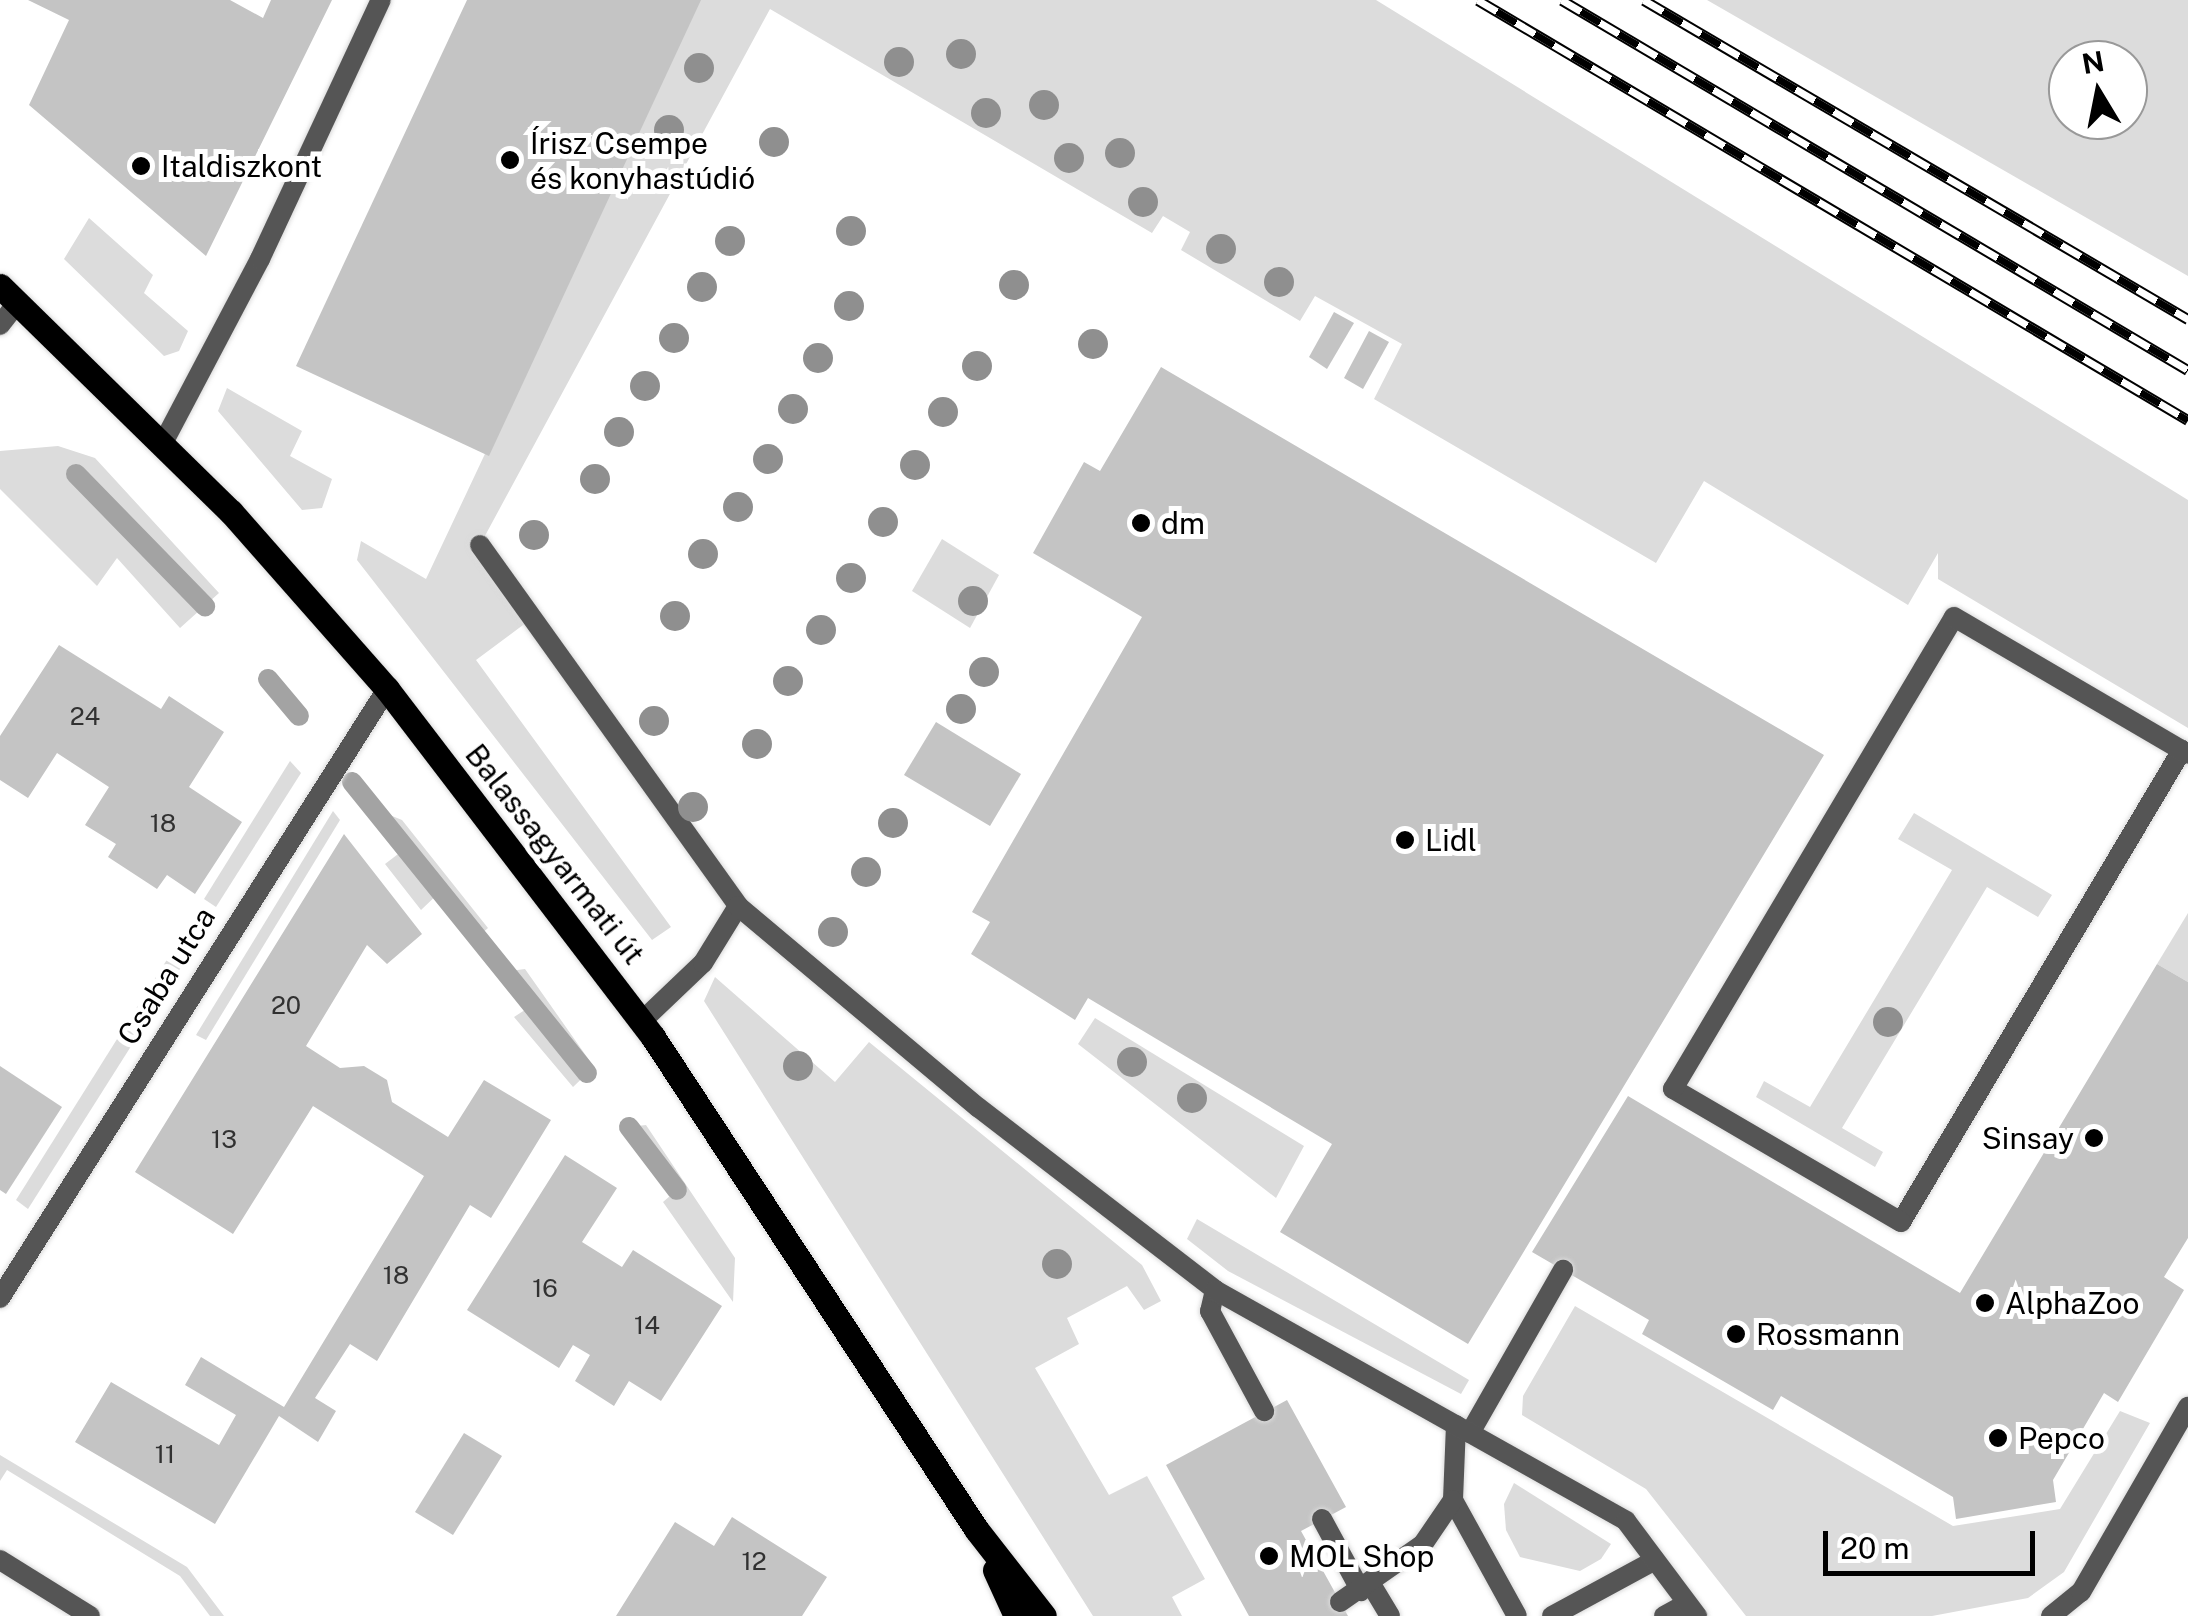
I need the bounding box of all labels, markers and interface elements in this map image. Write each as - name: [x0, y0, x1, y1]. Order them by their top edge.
- north arrow: [2048, 40, 2148, 140]
- text: N: [2079, 44, 2107, 80]
- place label: Írisz Csempe és konyhastúdió: [530, 125, 755, 196]
- place label: Italdiszkont: [161, 148, 322, 184]
- marker: Írisz Csempe és konyhastúdió: [499, 149, 521, 171]
- marker: Italdiszkont: [130, 155, 152, 177]
- place label: dm: [1161, 505, 1205, 541]
- marker: dm: [1130, 512, 1152, 534]
- house number: 24: [70, 701, 100, 731]
- street label: Balassagyarmati út: [458, 737, 652, 971]
- house number: 18: [150, 808, 176, 838]
- place label: Lidl: [1425, 822, 1477, 858]
- marker: Lidl: [1394, 829, 1416, 851]
- street label: Csaba utca: [110, 901, 222, 1051]
- house number: 20: [271, 990, 301, 1020]
- place label: Sinsay: [1982, 1120, 2074, 1156]
- house number: 13: [211, 1124, 237, 1154]
- marker: Sinsay: [2083, 1127, 2105, 1149]
- house number: 18: [383, 1260, 409, 1290]
- house number: 16: [532, 1273, 558, 1303]
- place label: AlphaZoo: [2005, 1285, 2140, 1321]
- marker: AlphaZoo: [1974, 1292, 1996, 1314]
- house number: 14: [634, 1310, 660, 1340]
- place label: Rossmann: [1756, 1316, 1900, 1352]
- marker: Rossmann: [1725, 1323, 1747, 1345]
- place label: Pepco: [2018, 1420, 2105, 1456]
- marker: Pepco: [1987, 1427, 2009, 1449]
- house number: 11: [155, 1439, 175, 1469]
- scale bar: [1828, 1511, 2040, 1573]
- text: 20 m: [1840, 1530, 1909, 1566]
- place label: MOL Shop: [1289, 1538, 1434, 1574]
- marker: MOL Shop: [1258, 1545, 1280, 1567]
- house number: 12: [741, 1546, 767, 1576]

